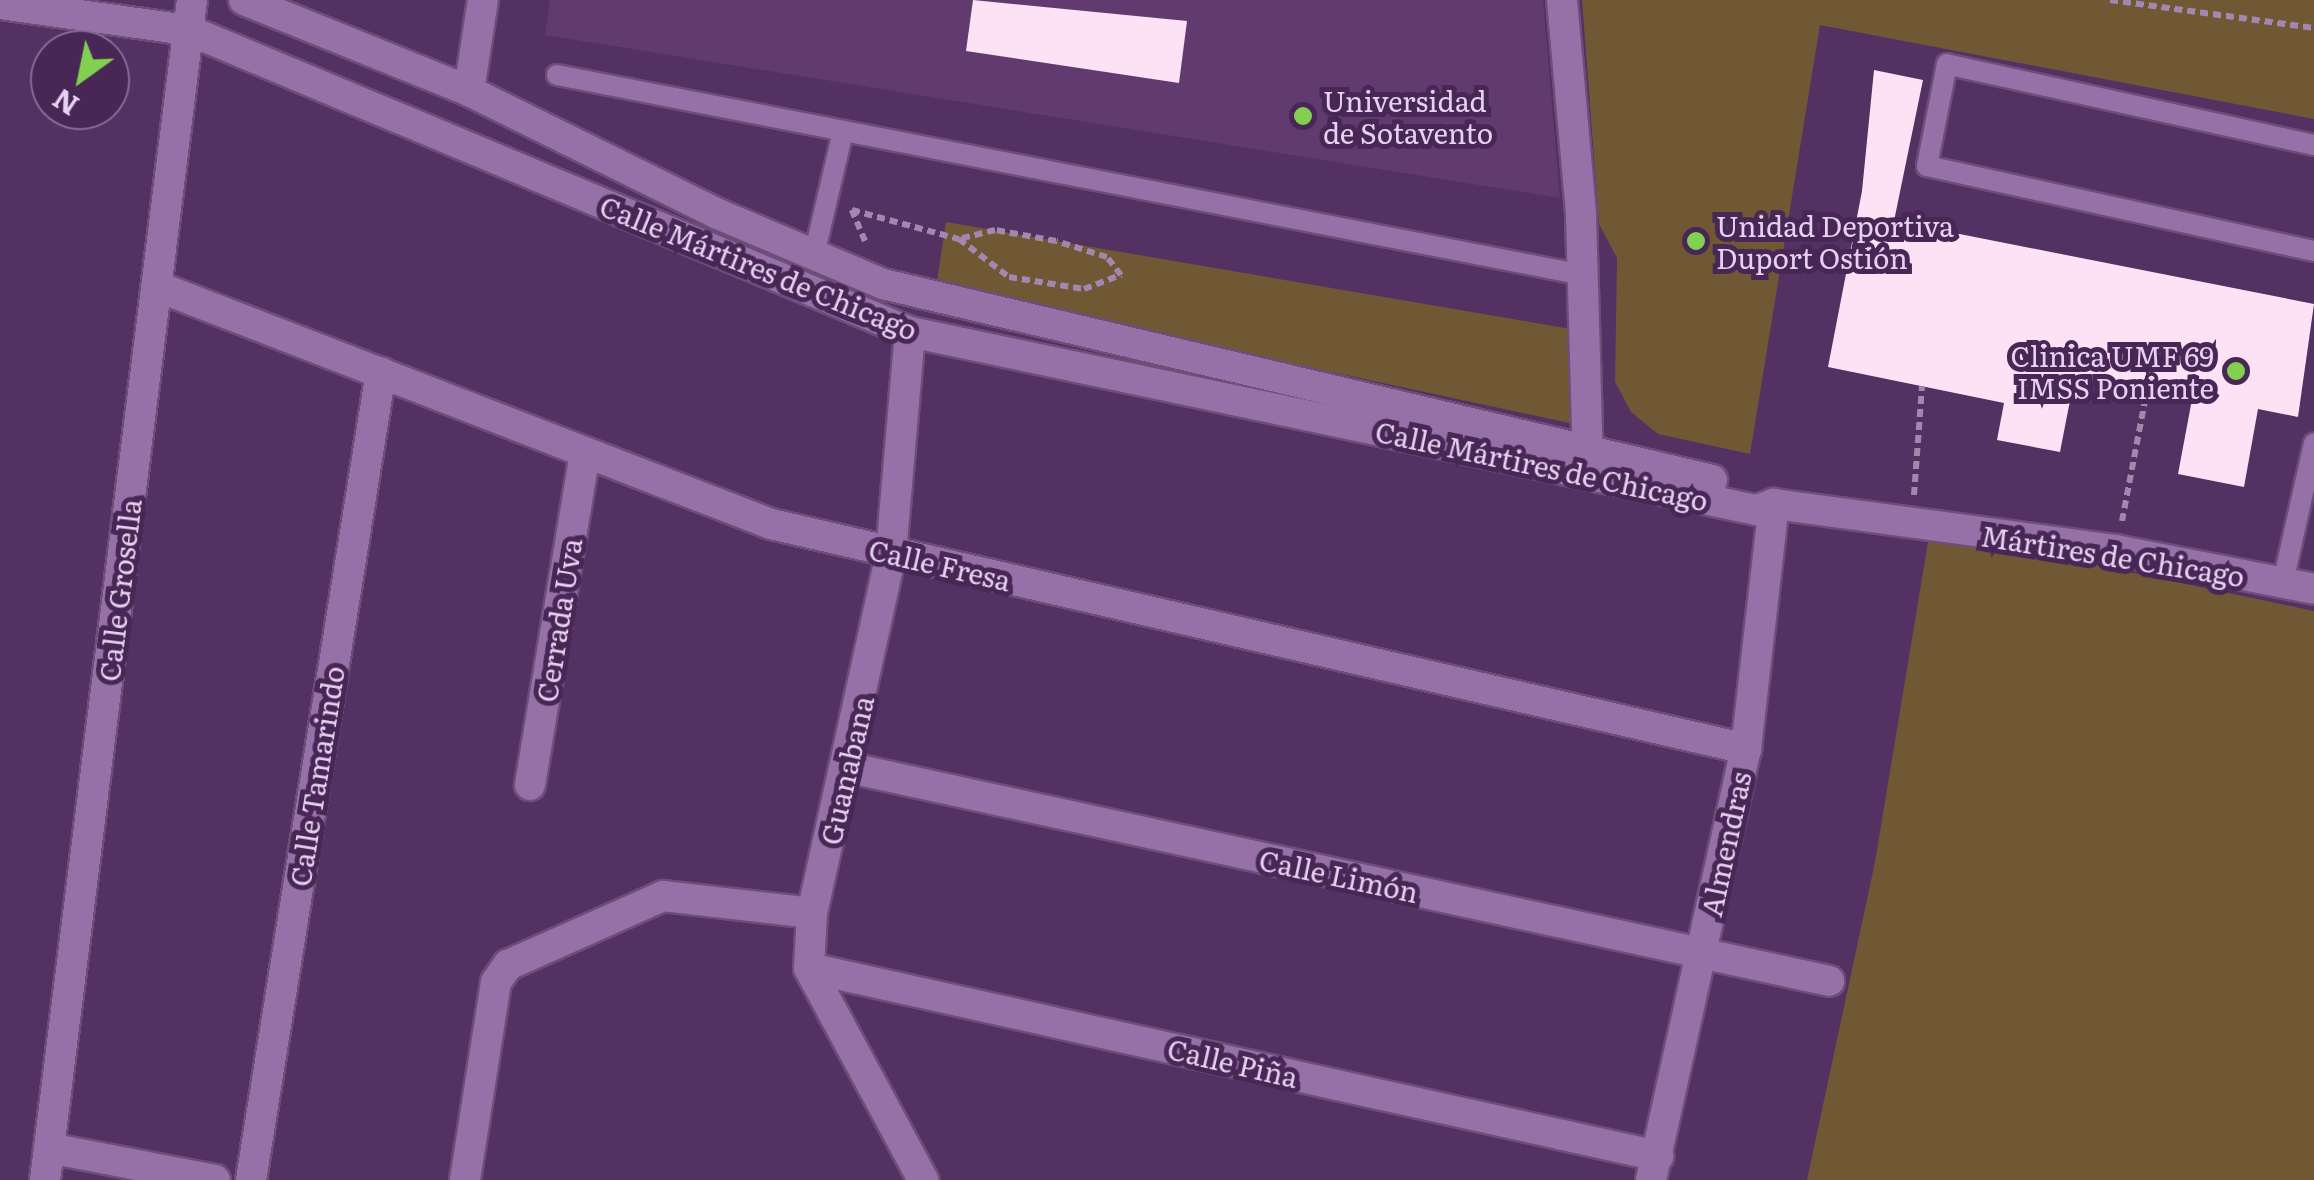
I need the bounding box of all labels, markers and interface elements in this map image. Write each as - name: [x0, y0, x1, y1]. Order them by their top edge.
- north arrow: [30, 30, 130, 130]
- text: N: [43, 79, 86, 127]
- place label: Universidad de Sotavento: [1323, 83, 1493, 149]
- marker: Universidad de Sotavento: [1292, 105, 1314, 127]
- street label: Calle Mártires de Chicago: [595, 188, 923, 346]
- place label: Unidad Deportiva Duport Ostión: [1716, 208, 1954, 274]
- marker: Unidad Deportiva Duport Ostión: [1685, 230, 1707, 252]
- place label: Clinica UMF 69 IMSS Poniente: [2010, 338, 2214, 404]
- marker: Clinica UMF 69 IMSS Poniente: [2223, 358, 2249, 384]
- street label: Calle Mártires de Chicago: [1373, 413, 1711, 517]
- street label: Calle Grosella: [91, 497, 147, 683]
- street label: Mártires de Chicago: [1979, 518, 2247, 592]
- street label: Calle Fresa: [866, 531, 1014, 597]
- street label: Cerrada Uva: [528, 536, 588, 704]
- street label: Calle Tamarindo: [282, 663, 350, 889]
- street label: Guanabana: [813, 692, 879, 848]
- street label: Almendras: [1693, 769, 1757, 919]
- street label: Calle Limón: [1256, 842, 1422, 908]
- street label: Calle Piña: [1165, 1031, 1301, 1093]

